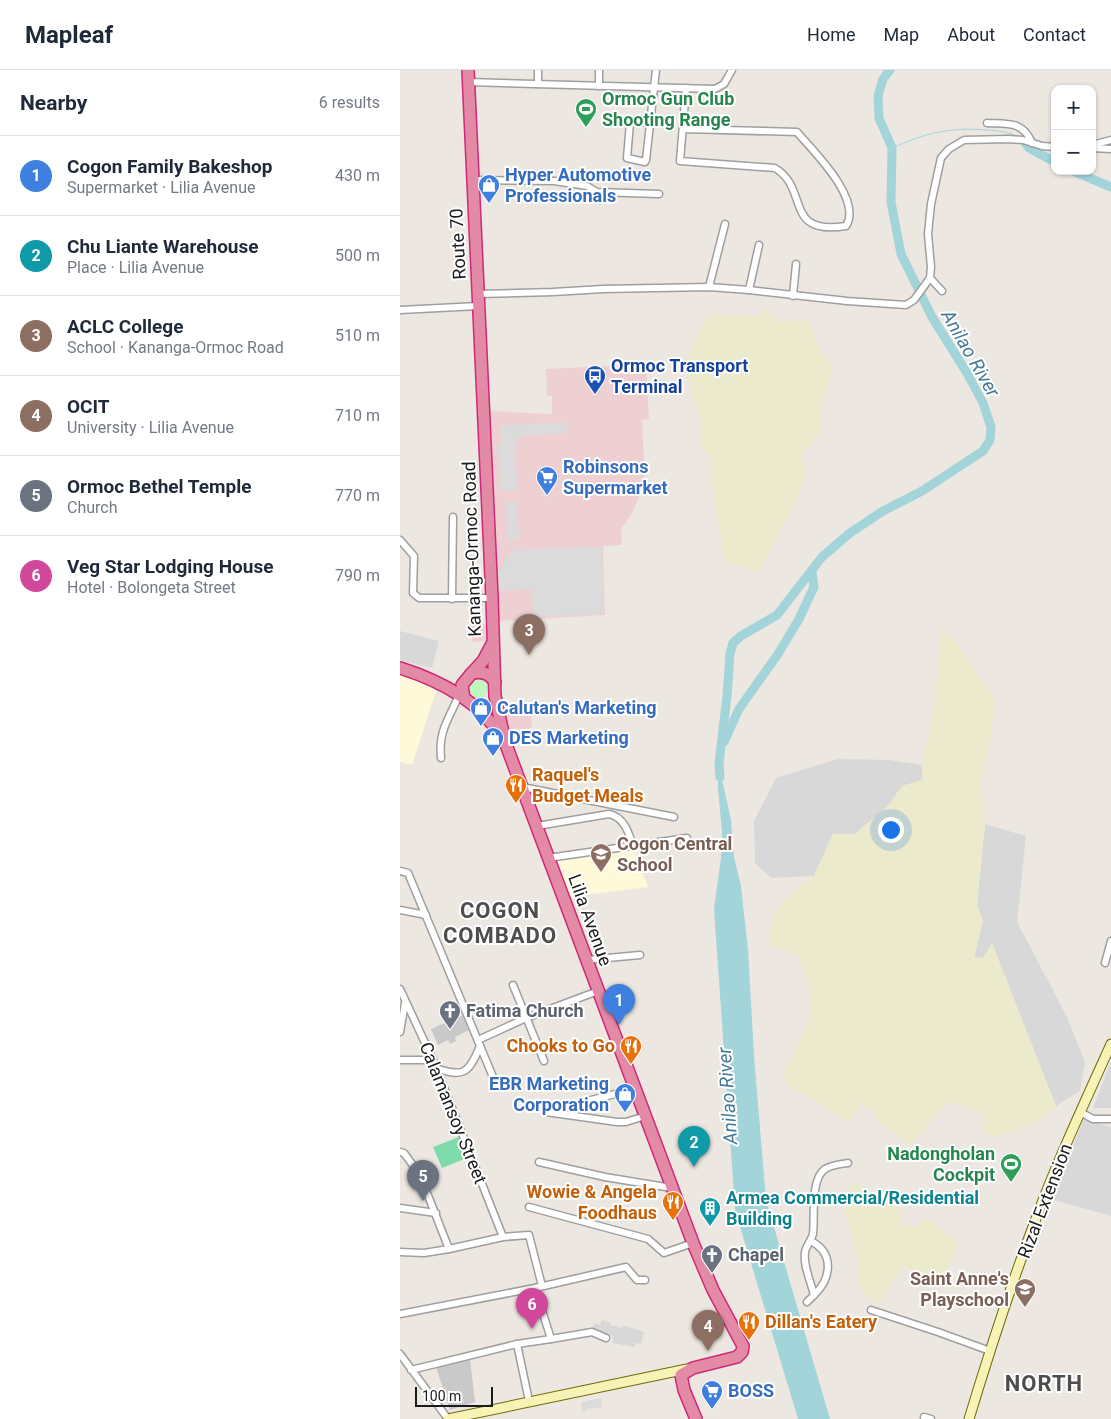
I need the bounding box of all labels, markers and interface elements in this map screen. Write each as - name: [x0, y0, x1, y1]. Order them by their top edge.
- text: Mapleaf: [25, 21, 113, 49]
- text: Home: [807, 24, 856, 45]
- text: Map: [884, 24, 919, 45]
- text: About: [947, 24, 995, 45]
- text: Contact: [1023, 24, 1086, 45]
- map controls: [1051, 85, 1096, 175]
- button: +: [1051, 85, 1096, 130]
- place label: Ormoc Gun Club Shooting Range: [602, 88, 734, 130]
- text: Nearby: [20, 91, 87, 115]
- text: 6 results: [319, 93, 380, 112]
- sports icon: Ormoc Gun Club Shooting Range: [574, 97, 598, 128]
- button: −: [1051, 130, 1096, 175]
- text: Cogon Family Bakeshop: [67, 155, 273, 178]
- place label: Hyper Automotive Professionals: [505, 164, 651, 206]
- text: 1: [31, 166, 41, 185]
- text: 430 m: [335, 166, 380, 185]
- shop icon: Hyper Automotive Professionals: [477, 173, 501, 204]
- text: Supermarket · Lilia Avenue: [67, 178, 255, 197]
- street label: Route 70: [445, 208, 470, 280]
- text: Chu Liante Warehouse: [67, 235, 259, 258]
- text: 2: [31, 246, 41, 265]
- text: 500 m: [335, 246, 380, 265]
- text: Place · Lilia Avenue: [67, 258, 204, 277]
- water label: Anilao River: [936, 305, 1005, 402]
- text: ACLC College: [67, 315, 183, 338]
- text: 3: [31, 326, 41, 345]
- text: 510 m: [335, 326, 380, 345]
- text: School · Kananga-Ormoc Road: [67, 338, 284, 357]
- place label: Ormoc Transport Terminal: [611, 355, 748, 397]
- bus stop icon: Ormoc Transport Terminal: [583, 364, 607, 395]
- text: OCIT: [67, 395, 110, 418]
- text: 4: [31, 406, 41, 425]
- text: 710 m: [335, 406, 380, 425]
- text: University · Lilia Avenue: [67, 418, 234, 437]
- place label: Robinsons Supermarket: [563, 456, 668, 498]
- street label: Kananga-Ormoc Road: [458, 461, 485, 637]
- supermarket icon: Robinsons Supermarket: [535, 465, 559, 496]
- text: Ormoc Bethel Temple: [67, 475, 251, 498]
- text: 5: [31, 486, 41, 505]
- text: 770 m: [335, 486, 380, 505]
- text: Church: [67, 498, 118, 517]
- text: Veg Star Lodging House: [67, 555, 273, 578]
- text: 6: [31, 566, 41, 585]
- text: 790 m: [335, 566, 380, 585]
- text: Hotel · Bolongeta Street: [67, 578, 236, 597]
- pin: 3: [513, 614, 545, 655]
- shop icon: Calutan's Marketing: [469, 696, 493, 727]
- place label: Calutan's Marketing: [497, 697, 657, 718]
- shop icon: DES Marketing: [481, 726, 505, 757]
- place label: DES Marketing: [509, 727, 629, 748]
- place label: Raquel's Budget Meals: [532, 764, 643, 806]
- restaurant icon: Raquel's Budget Meals: [504, 773, 528, 804]
- your location: [878, 817, 904, 843]
- place label: Cogon Central School: [617, 833, 732, 875]
- school or university icon: Cogon Central School: [589, 842, 613, 873]
- street label: Lilia Avenue: [564, 871, 617, 969]
- district label: COGON COMBADO: [443, 898, 557, 948]
- pin: 1: [603, 984, 635, 1025]
- church icon: Fatima Church: [438, 999, 462, 1030]
- place label: Fatima Church: [466, 1000, 584, 1021]
- restaurant icon: Chooks to Go: [619, 1034, 643, 1065]
- place label: Chooks to Go: [507, 1035, 615, 1056]
- street label: Calamansoy Street: [415, 1039, 492, 1187]
- water label: Anilao River: [713, 1046, 742, 1146]
- place label: EBR Marketing Corporation: [489, 1073, 609, 1115]
- shop icon: EBR Marketing Corporation: [613, 1082, 637, 1113]
- pin: 2: [678, 1126, 710, 1167]
- street label: Rizal Extension: [1013, 1140, 1076, 1261]
- place label: Nadongholan Cockpit: [887, 1143, 995, 1185]
- sports icon: Nadongholan Cockpit: [999, 1152, 1023, 1183]
- pin: 5: [407, 1160, 439, 1201]
- place label: Wowie & Angela Foodhaus: [527, 1181, 657, 1223]
- place label: Armea Commercial/Residential Building: [726, 1187, 979, 1229]
- restaurant icon: Wowie & Angela Foodhaus: [661, 1190, 685, 1221]
- building icon: Armea Commercial/Residential Building: [698, 1196, 722, 1227]
- church icon: Chapel: [700, 1243, 724, 1274]
- place label: Chapel: [728, 1244, 784, 1265]
- place label: Saint Anne's Playschool: [910, 1268, 1009, 1310]
- school or university icon: Saint Anne's Playschool: [1013, 1277, 1037, 1308]
- pin: 6: [516, 1288, 548, 1329]
- pin: 4: [692, 1310, 724, 1351]
- restaurant icon: Dillan's Eatery: [737, 1310, 761, 1341]
- place label: Dillan's Eatery: [765, 1311, 878, 1332]
- district label: NORTH: [1005, 1371, 1083, 1396]
- supermarket icon: BOSS: [700, 1379, 724, 1410]
- place label: BOSS: [728, 1380, 774, 1401]
- scale bar: [415, 1384, 492, 1407]
- text: 100 m: [422, 1388, 461, 1404]

